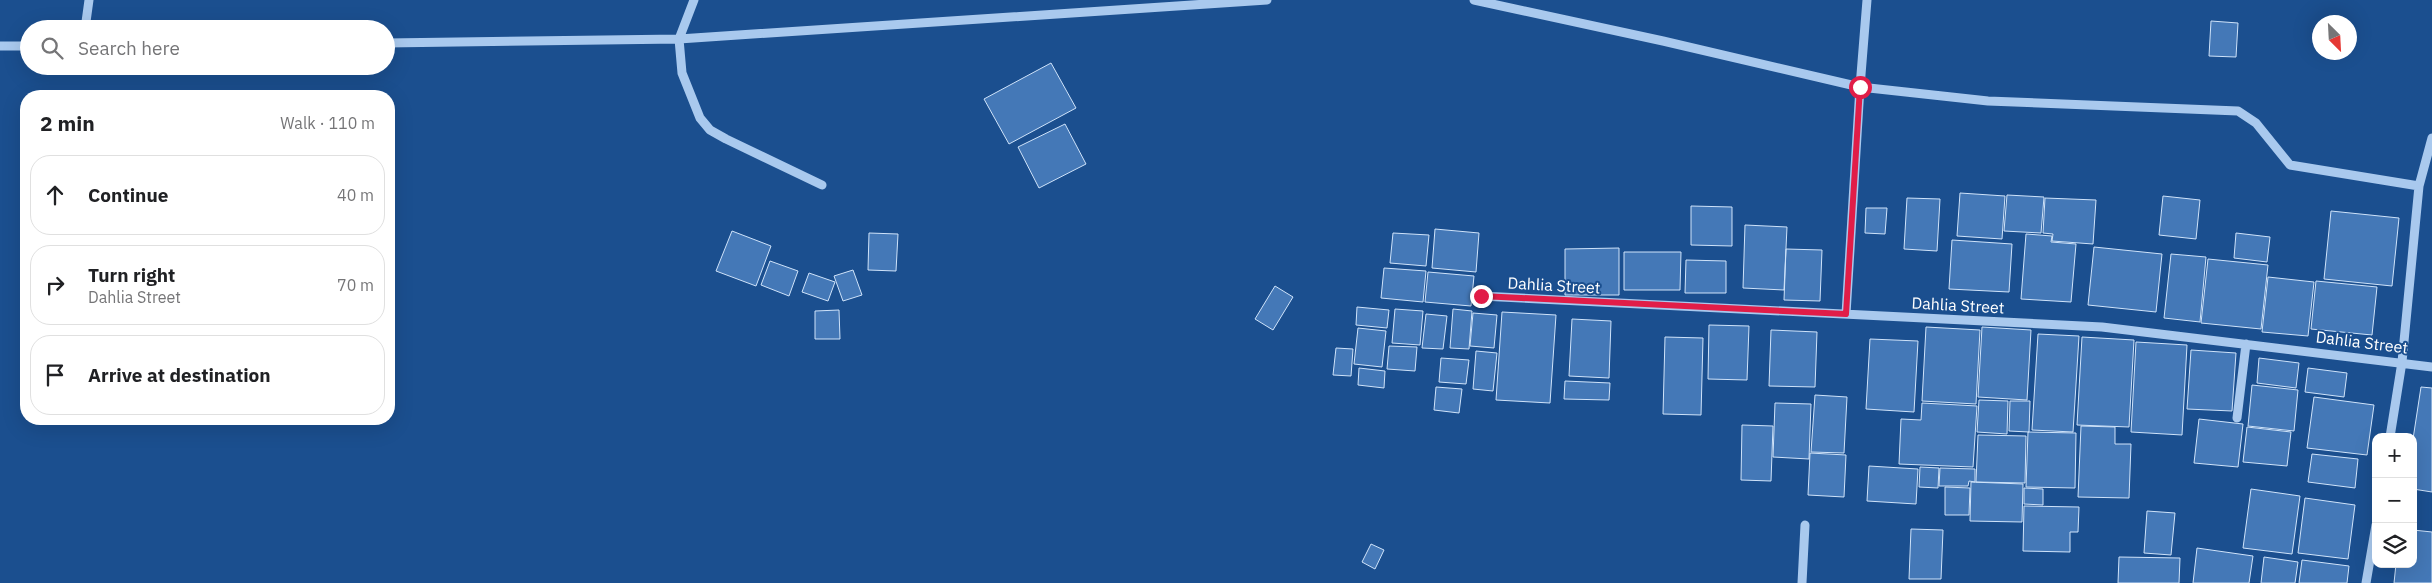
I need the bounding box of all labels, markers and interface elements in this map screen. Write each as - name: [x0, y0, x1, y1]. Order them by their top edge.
- north arrow: [2312, 15, 2357, 60]
- search box: [20, 20, 395, 75]
- icon: search: [38, 34, 66, 62]
- text: Search here: [78, 36, 180, 60]
- route start: [1849, 76, 1872, 99]
- text: 2 min: [40, 109, 95, 137]
- text: Walk · 110 m: [280, 113, 375, 133]
- icon: ahead: [41, 181, 69, 209]
- text: Continue: [88, 183, 168, 207]
- text: 40 m: [337, 185, 374, 205]
- text: Turn right: [88, 263, 175, 287]
- icon: right: [41, 271, 69, 299]
- street label: Dahlia Street: [1507, 273, 1601, 297]
- text: 70 m: [337, 275, 374, 295]
- route end: [1470, 285, 1493, 308]
- text: Dahlia Street: [88, 287, 181, 307]
- street label: Dahlia Street: [1911, 293, 2005, 317]
- street label: Dahlia Street: [2315, 326, 2409, 358]
- icon: arrive: [41, 361, 69, 389]
- text: Arrive at destination: [88, 363, 271, 387]
- map controls: [2372, 433, 2417, 568]
- button: +: [2372, 433, 2417, 478]
- button: −: [2372, 478, 2417, 523]
- button: layers: [2372, 523, 2417, 568]

